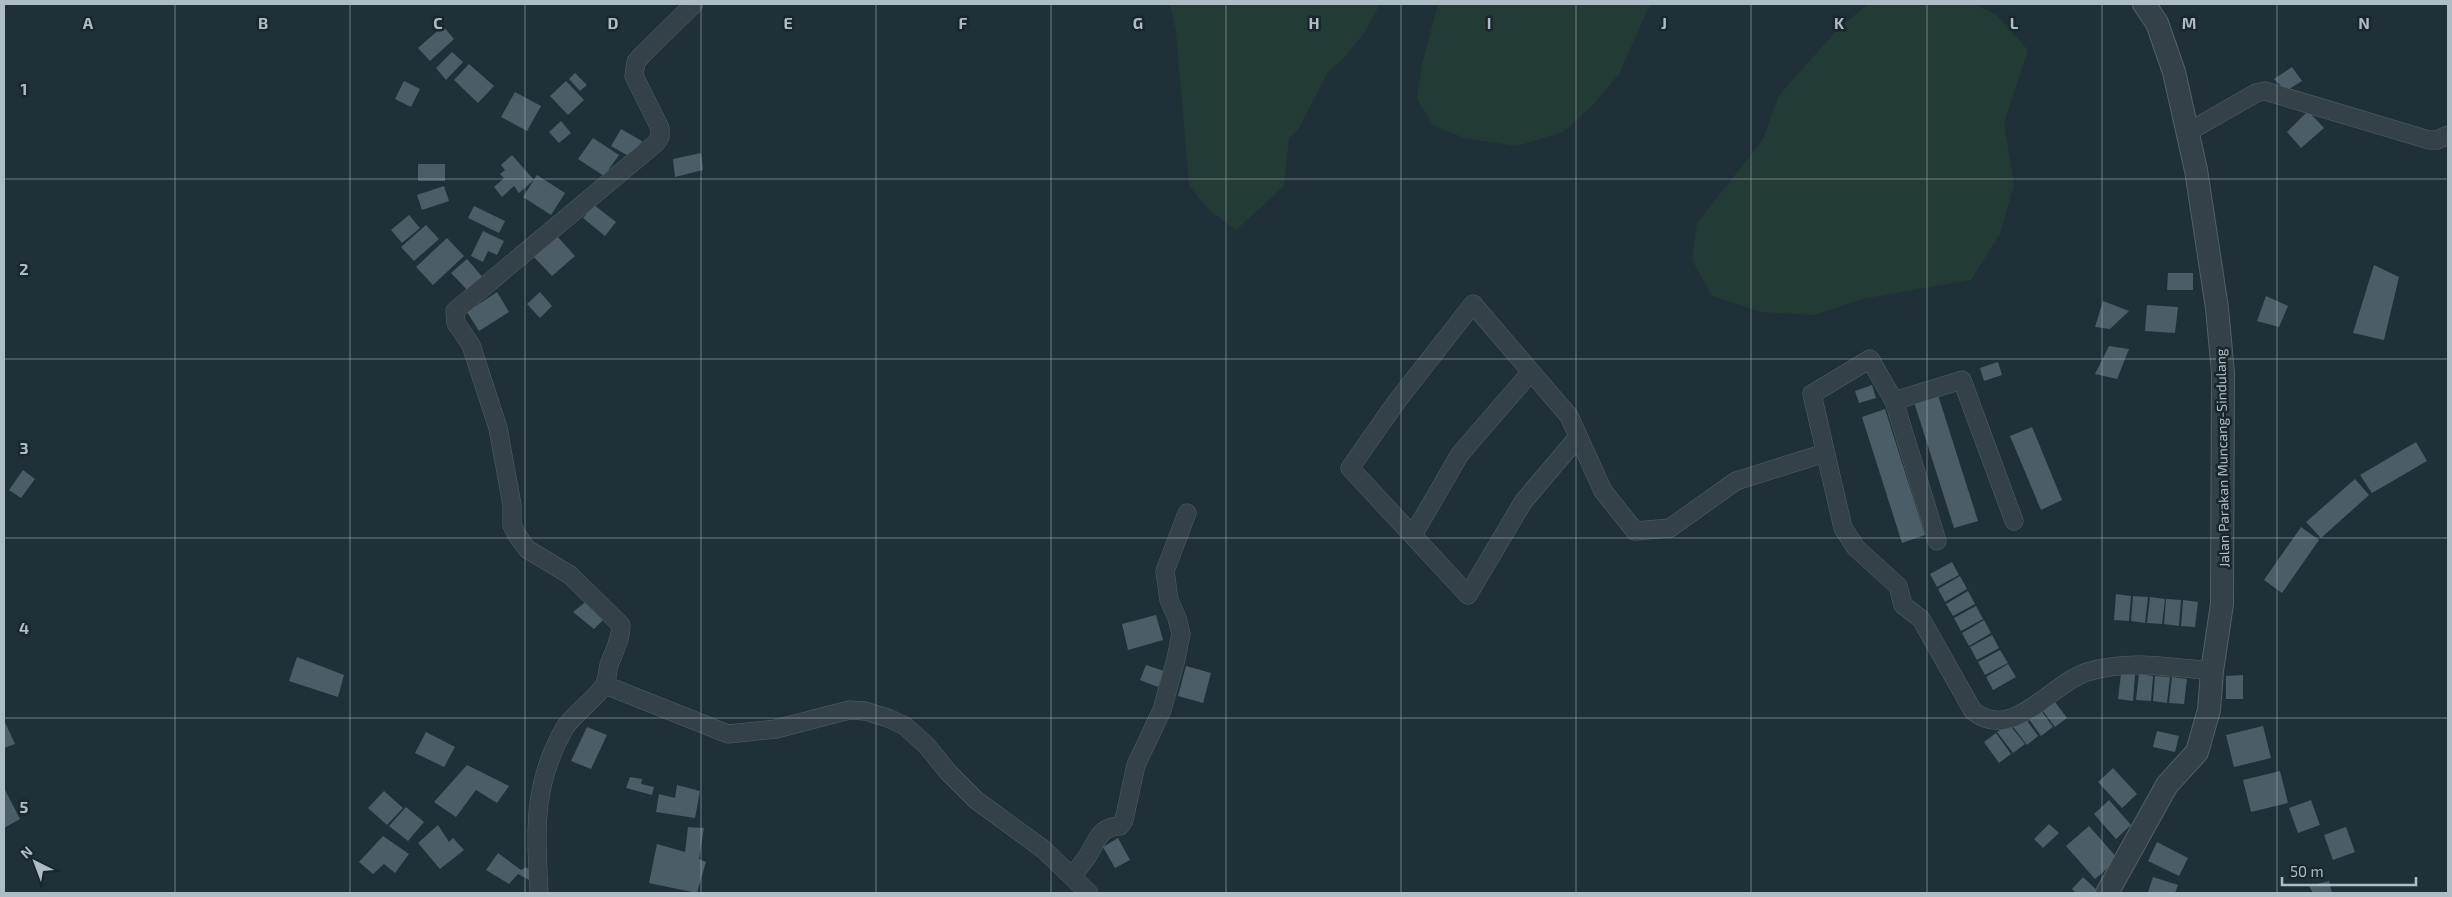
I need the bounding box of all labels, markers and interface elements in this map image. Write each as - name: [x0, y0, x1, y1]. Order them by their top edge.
- text: A: [83, 13, 94, 32]
- text: B: [258, 13, 268, 32]
- text: C: [433, 13, 443, 32]
- text: D: [608, 13, 619, 32]
- text: E: [783, 13, 793, 32]
- text: F: [959, 13, 968, 32]
- text: G: [1133, 13, 1143, 32]
- text: H: [1308, 13, 1320, 32]
- text: I: [1487, 13, 1491, 32]
- text: J: [1661, 13, 1667, 32]
- text: K: [1834, 13, 1845, 32]
- text: L: [2010, 13, 2019, 32]
- text: M: [2182, 13, 2196, 32]
- text: N: [2358, 13, 2370, 32]
- text: 1: [21, 79, 27, 98]
- text: 2: [19, 259, 29, 278]
- street label: Jalan Parakan Muncang-Sindulang: [2212, 348, 2232, 568]
- text: 3: [19, 438, 29, 457]
- text: 4: [19, 618, 29, 637]
- text: 5: [20, 797, 29, 816]
- north arrow: [10, 837, 60, 887]
- text: N: [17, 842, 35, 862]
- scale bar: [2282, 854, 2416, 886]
- text: 50 m: [2290, 862, 2324, 880]

